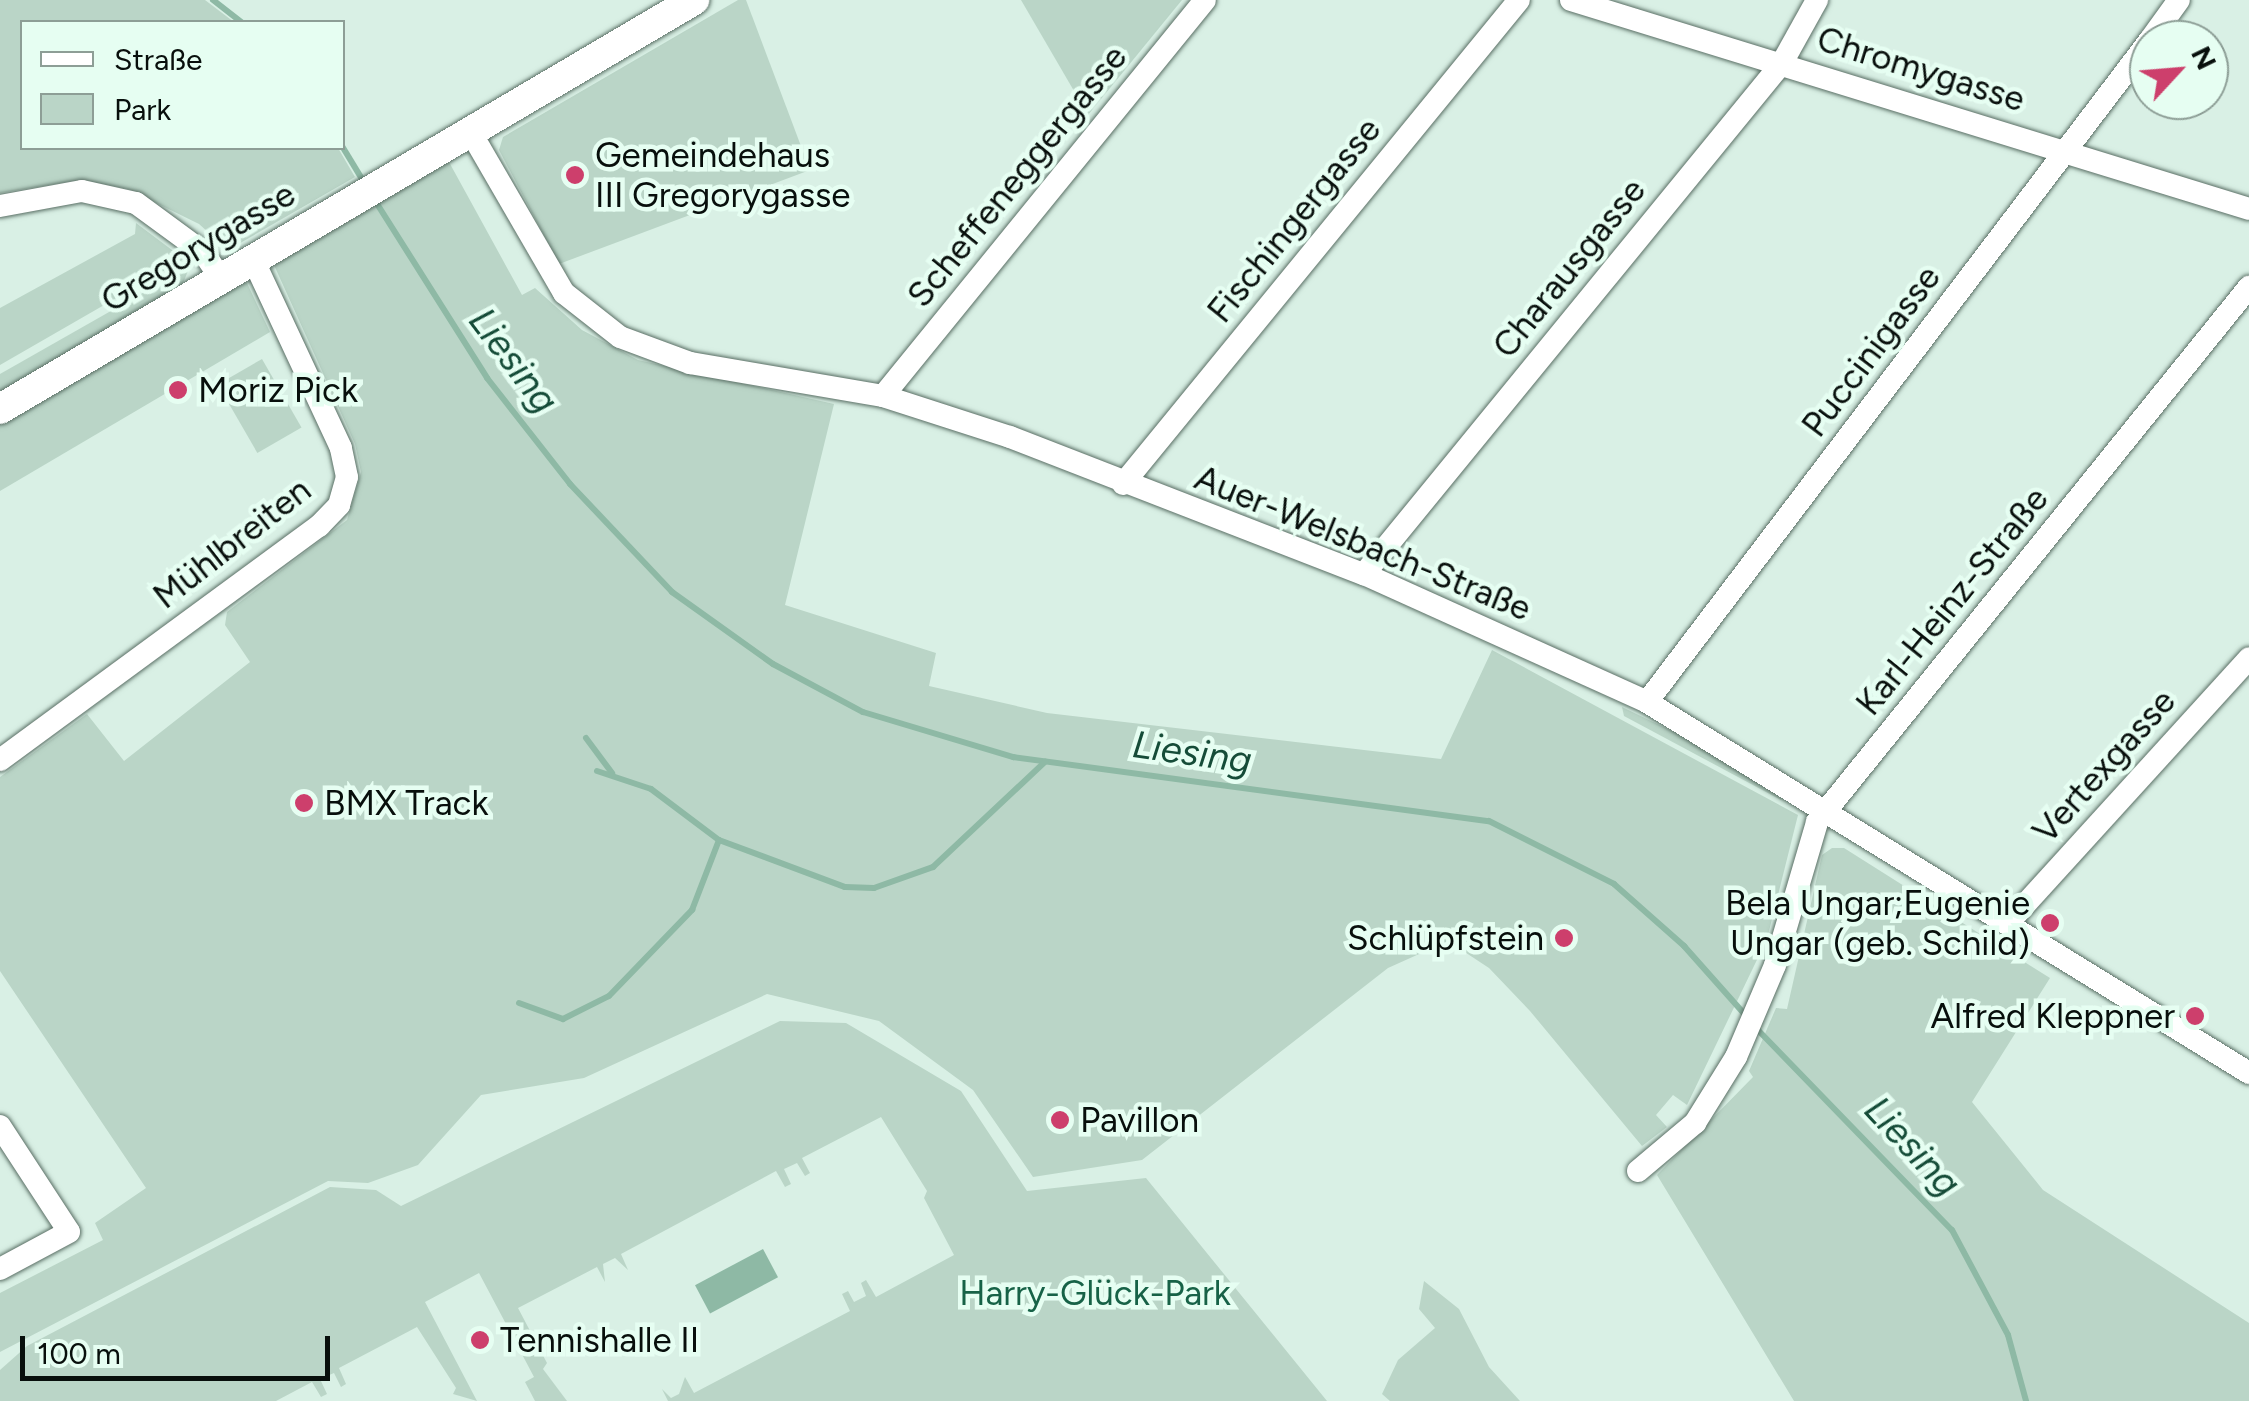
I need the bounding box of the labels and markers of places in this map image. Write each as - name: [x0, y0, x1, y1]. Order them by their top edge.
- place label: Gemeindehaus III Gregorygasse: [595, 134, 850, 216]
- marker: Gemeindehaus III Gregorygasse: [564, 164, 586, 186]
- place label: Moriz Pick: [198, 369, 358, 411]
- marker: Moriz Pick: [167, 379, 189, 401]
- place label: BMX Track: [324, 782, 488, 824]
- marker: BMX Track: [293, 792, 315, 814]
- place label: Bela Ungar;Eugenie Ungar (geb. Schild): [1725, 882, 2030, 964]
- marker: Bela Ungar;Eugenie Ungar (geb. Schild): [2039, 912, 2061, 934]
- place label: Schlüpfstein: [1347, 917, 1544, 959]
- marker: Schlüpfstein: [1553, 927, 1575, 949]
- place label: Alfred Kleppner: [1931, 995, 2175, 1037]
- marker: Alfred Kleppner: [2184, 1005, 2206, 1027]
- place label: Pavillon: [1080, 1099, 1199, 1141]
- marker: Pavillon: [1049, 1109, 1071, 1131]
- place label: Tennishalle II: [500, 1319, 699, 1361]
- marker: Tennishalle II: [469, 1329, 491, 1351]

